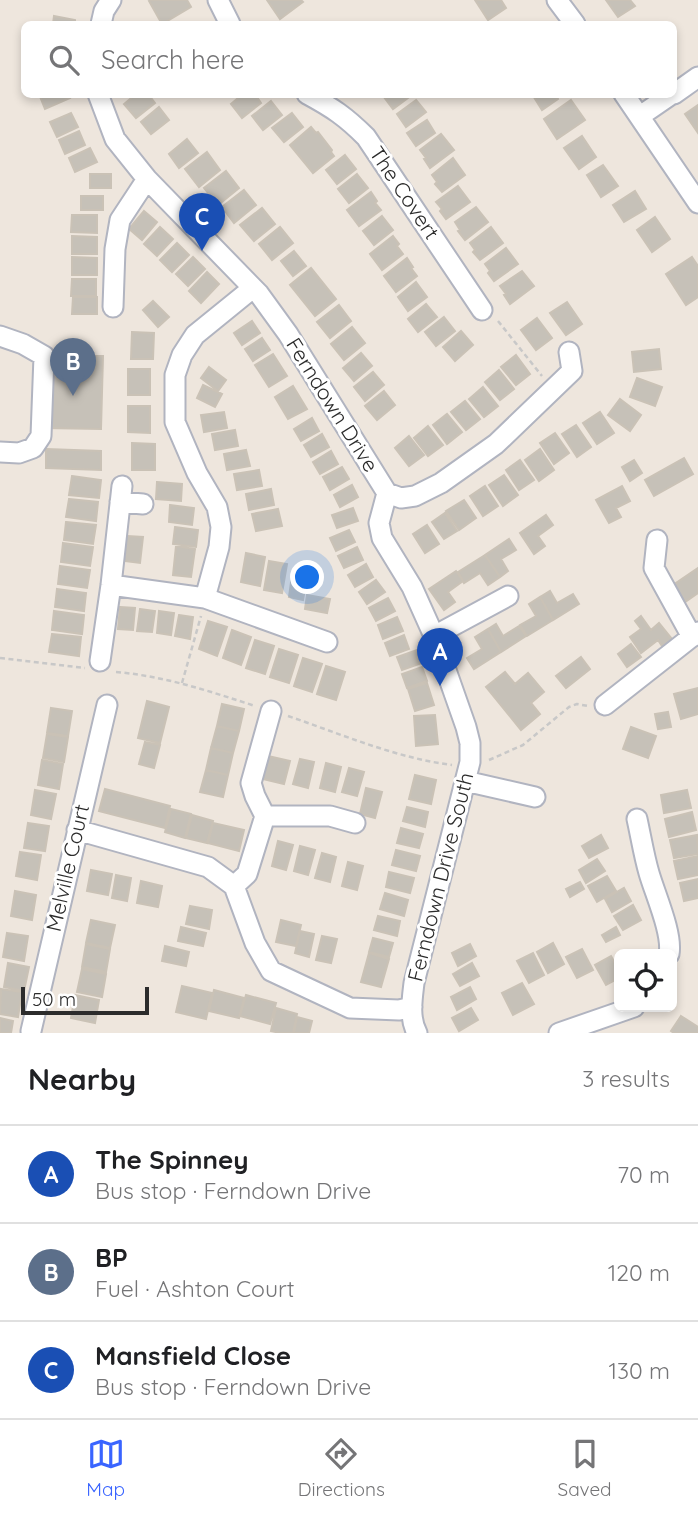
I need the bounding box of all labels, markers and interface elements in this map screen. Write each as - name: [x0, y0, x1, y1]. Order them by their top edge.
- search box: [21, 21, 677, 98]
- icon: search: [45, 41, 83, 79]
- text: Search here: [101, 43, 245, 76]
- street label: The Covert: [364, 141, 445, 244]
- pin: C: [179, 193, 225, 251]
- street label: Ferndown Drive: [281, 333, 384, 476]
- pin: B: [50, 338, 96, 396]
- your location: [290, 560, 324, 594]
- pin: A: [417, 628, 463, 686]
- street label: Ferndown Drive South: [401, 770, 479, 984]
- street label: Melville Court: [40, 802, 94, 934]
- map controls: [614, 949, 677, 1012]
- button: locate: [614, 949, 677, 1012]
- scale bar: [21, 984, 149, 1016]
- text: 50 m: [32, 987, 76, 1011]
- text: Nearby: [28, 1060, 136, 1098]
- text: 3 results: [582, 1064, 670, 1093]
- text: The Spinney: [95, 1143, 249, 1176]
- text: A: [44, 1160, 58, 1189]
- text: 70 m: [617, 1160, 670, 1189]
- text: Bus stop · Ferndown Drive: [95, 1176, 371, 1205]
- text: BP: [95, 1241, 128, 1274]
- text: B: [43, 1258, 59, 1287]
- text: 120 m: [608, 1258, 670, 1287]
- text: Fuel · Ashton Court: [95, 1274, 295, 1303]
- text: Mansfield Close: [95, 1339, 291, 1372]
- text: C: [44, 1356, 58, 1385]
- text: 130 m: [608, 1356, 670, 1385]
- text: Bus stop · Ferndown Drive: [95, 1372, 371, 1401]
- tab: Map: [86, 1435, 125, 1501]
- tab: Directions: [298, 1435, 385, 1501]
- tab: Saved: [557, 1435, 612, 1501]

